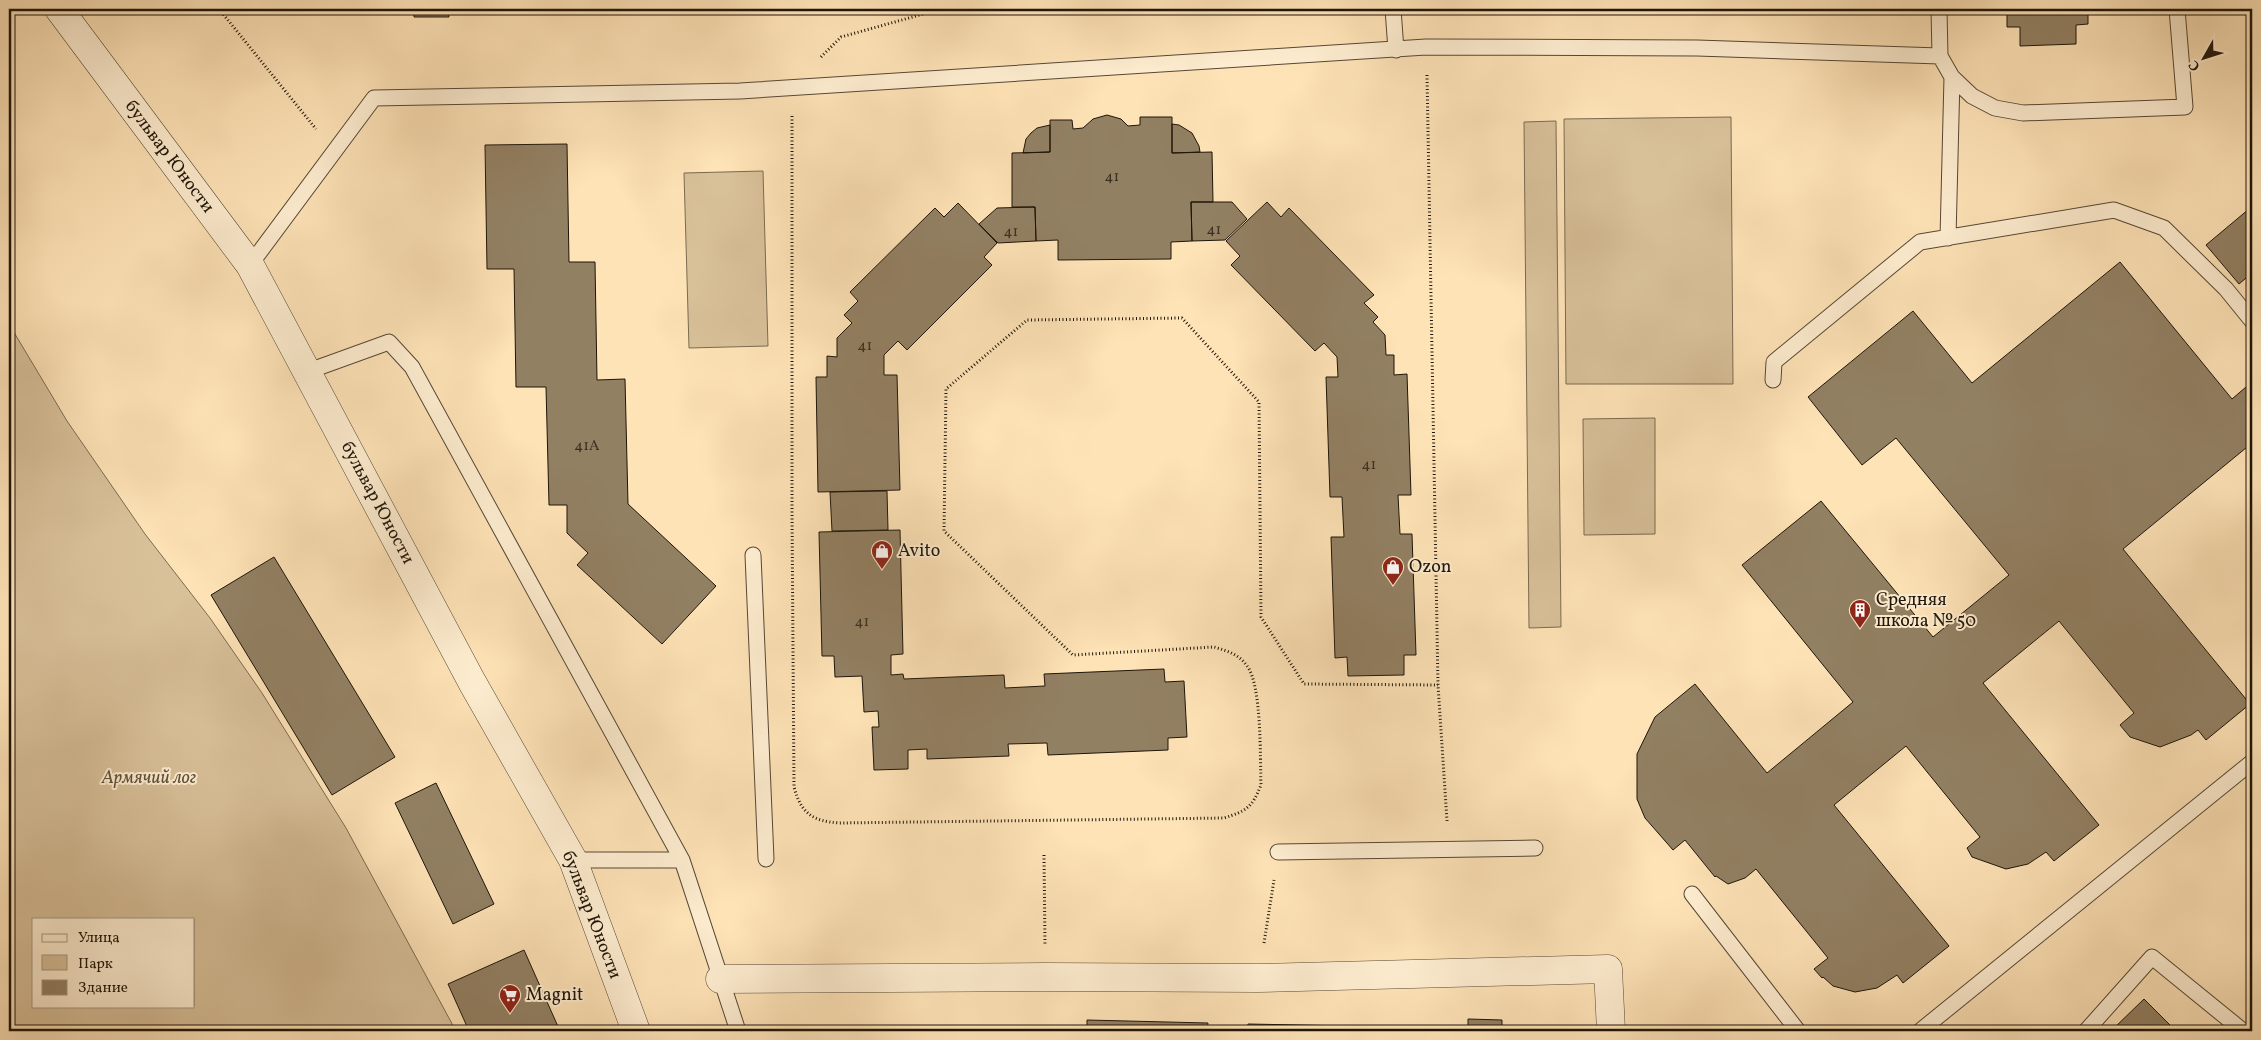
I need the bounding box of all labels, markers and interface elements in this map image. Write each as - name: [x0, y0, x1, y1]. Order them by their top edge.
- north arrow: [2178, 32, 2228, 82]
- text: С: [2185, 56, 2205, 75]
- street label: бульвар Юности: [118, 95, 220, 219]
- house number: 41: [1105, 167, 1119, 188]
- house number: 41: [1207, 220, 1221, 241]
- house number: 41: [1004, 222, 1018, 243]
- house number: 41: [858, 336, 872, 357]
- house number: 41А: [574, 436, 600, 457]
- street label: бульвар Юности: [334, 437, 420, 569]
- house number: 41: [1362, 455, 1376, 476]
- shop icon: Avito: [870, 539, 894, 570]
- place label: Avito: [898, 539, 940, 564]
- shop icon: Ozon: [1381, 555, 1405, 586]
- place label: Ozon: [1409, 555, 1452, 580]
- place label: Средняя школа № 50: [1876, 588, 1976, 634]
- building icon: Средняя школа № 50: [1848, 598, 1872, 629]
- house number: 41: [855, 612, 869, 633]
- park label: Армячий лог: [101, 766, 197, 791]
- street label: бульвар Юности: [555, 847, 627, 983]
- legend: [32, 918, 195, 1008]
- text: Улица: [78, 928, 120, 949]
- text: Парк: [78, 954, 113, 975]
- text: Здание: [78, 978, 128, 999]
- supermarket icon: Magnit: [498, 983, 522, 1014]
- place label: Magnit: [526, 983, 583, 1008]

